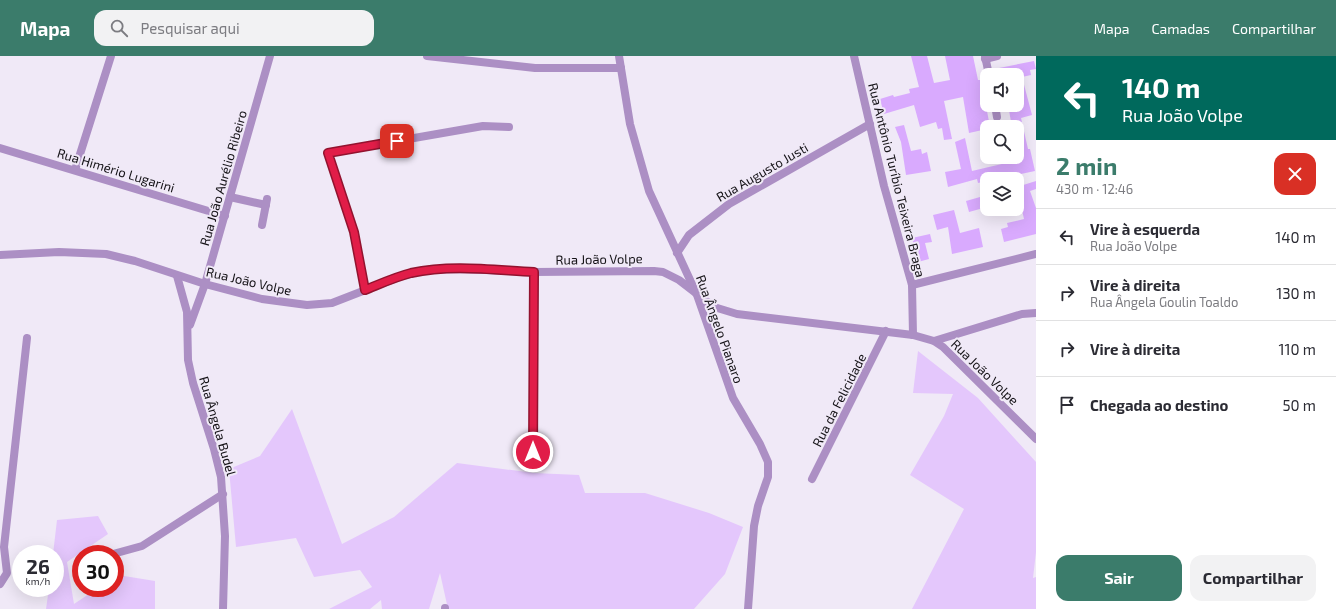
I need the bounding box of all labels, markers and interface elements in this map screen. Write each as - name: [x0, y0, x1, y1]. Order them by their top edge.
- search box: [94, 10, 374, 46]
- text: Mapa: [20, 17, 70, 40]
- icon: search: [108, 17, 130, 39]
- text: Pesquisar aqui: [140, 19, 240, 37]
- text: Mapa: [1094, 20, 1130, 37]
- text: Camadas: [1152, 20, 1210, 37]
- text: Compartilhar: [1232, 20, 1316, 37]
- map controls: [980, 68, 1024, 216]
- button: sound: [980, 68, 1024, 112]
- text: 140 m: [1122, 70, 1200, 104]
- icon: left: [1056, 72, 1108, 124]
- street label: Rua Antônio Turíbio Teixeira Braga: [865, 81, 929, 279]
- text: Rua João Volpe: [1122, 104, 1243, 126]
- street label: Rua João Aurélio Ribeiro: [196, 108, 250, 248]
- button: search: [980, 120, 1024, 164]
- pin: [380, 124, 414, 158]
- icon: arrive: [386, 130, 408, 152]
- street label: Rua Augusto Justi: [713, 139, 811, 205]
- street label: Rua Himério Lugarini: [55, 144, 177, 196]
- text: 2 min: [1056, 151, 1117, 180]
- button: close: [1274, 153, 1316, 195]
- button: layers: [980, 172, 1024, 216]
- text: 430 m · 12:46: [1056, 181, 1133, 197]
- text: Vire à esquerda: [1090, 220, 1200, 238]
- icon: left: [1056, 226, 1078, 248]
- text: 140 m: [1275, 228, 1316, 246]
- text: Rua João Volpe: [1090, 238, 1177, 254]
- street label: Rua João Volpe: [555, 250, 643, 268]
- street label: Rua João Volpe: [205, 263, 293, 299]
- street label: Rua Ângelo Pianaro: [693, 273, 747, 385]
- text: Vire à direita: [1090, 276, 1180, 294]
- icon: right: [1056, 282, 1078, 304]
- text: 130 m: [1276, 284, 1316, 302]
- text: Rua Ângela Goulin Toaldo: [1090, 294, 1238, 310]
- street label: Rua João Volpe: [948, 336, 1022, 408]
- icon: right: [1056, 338, 1078, 360]
- text: Vire à direita: [1090, 340, 1180, 358]
- text: 110 m: [1279, 340, 1316, 358]
- street label: Rua da Felicidade: [809, 351, 869, 449]
- street label: Rua Ângela Budel: [196, 374, 240, 478]
- icon: arrive: [1056, 394, 1078, 416]
- text: Chegada ao destino: [1090, 396, 1228, 414]
- text: 50 m: [1282, 396, 1316, 414]
- position arrow: [512, 431, 554, 473]
- speed limit sign: 30: [72, 545, 124, 597]
- text: 26: [26, 554, 50, 578]
- button: Sair: [1056, 555, 1182, 601]
- button: Compartilhar: [1190, 555, 1316, 601]
- text: km/h: [26, 575, 50, 587]

